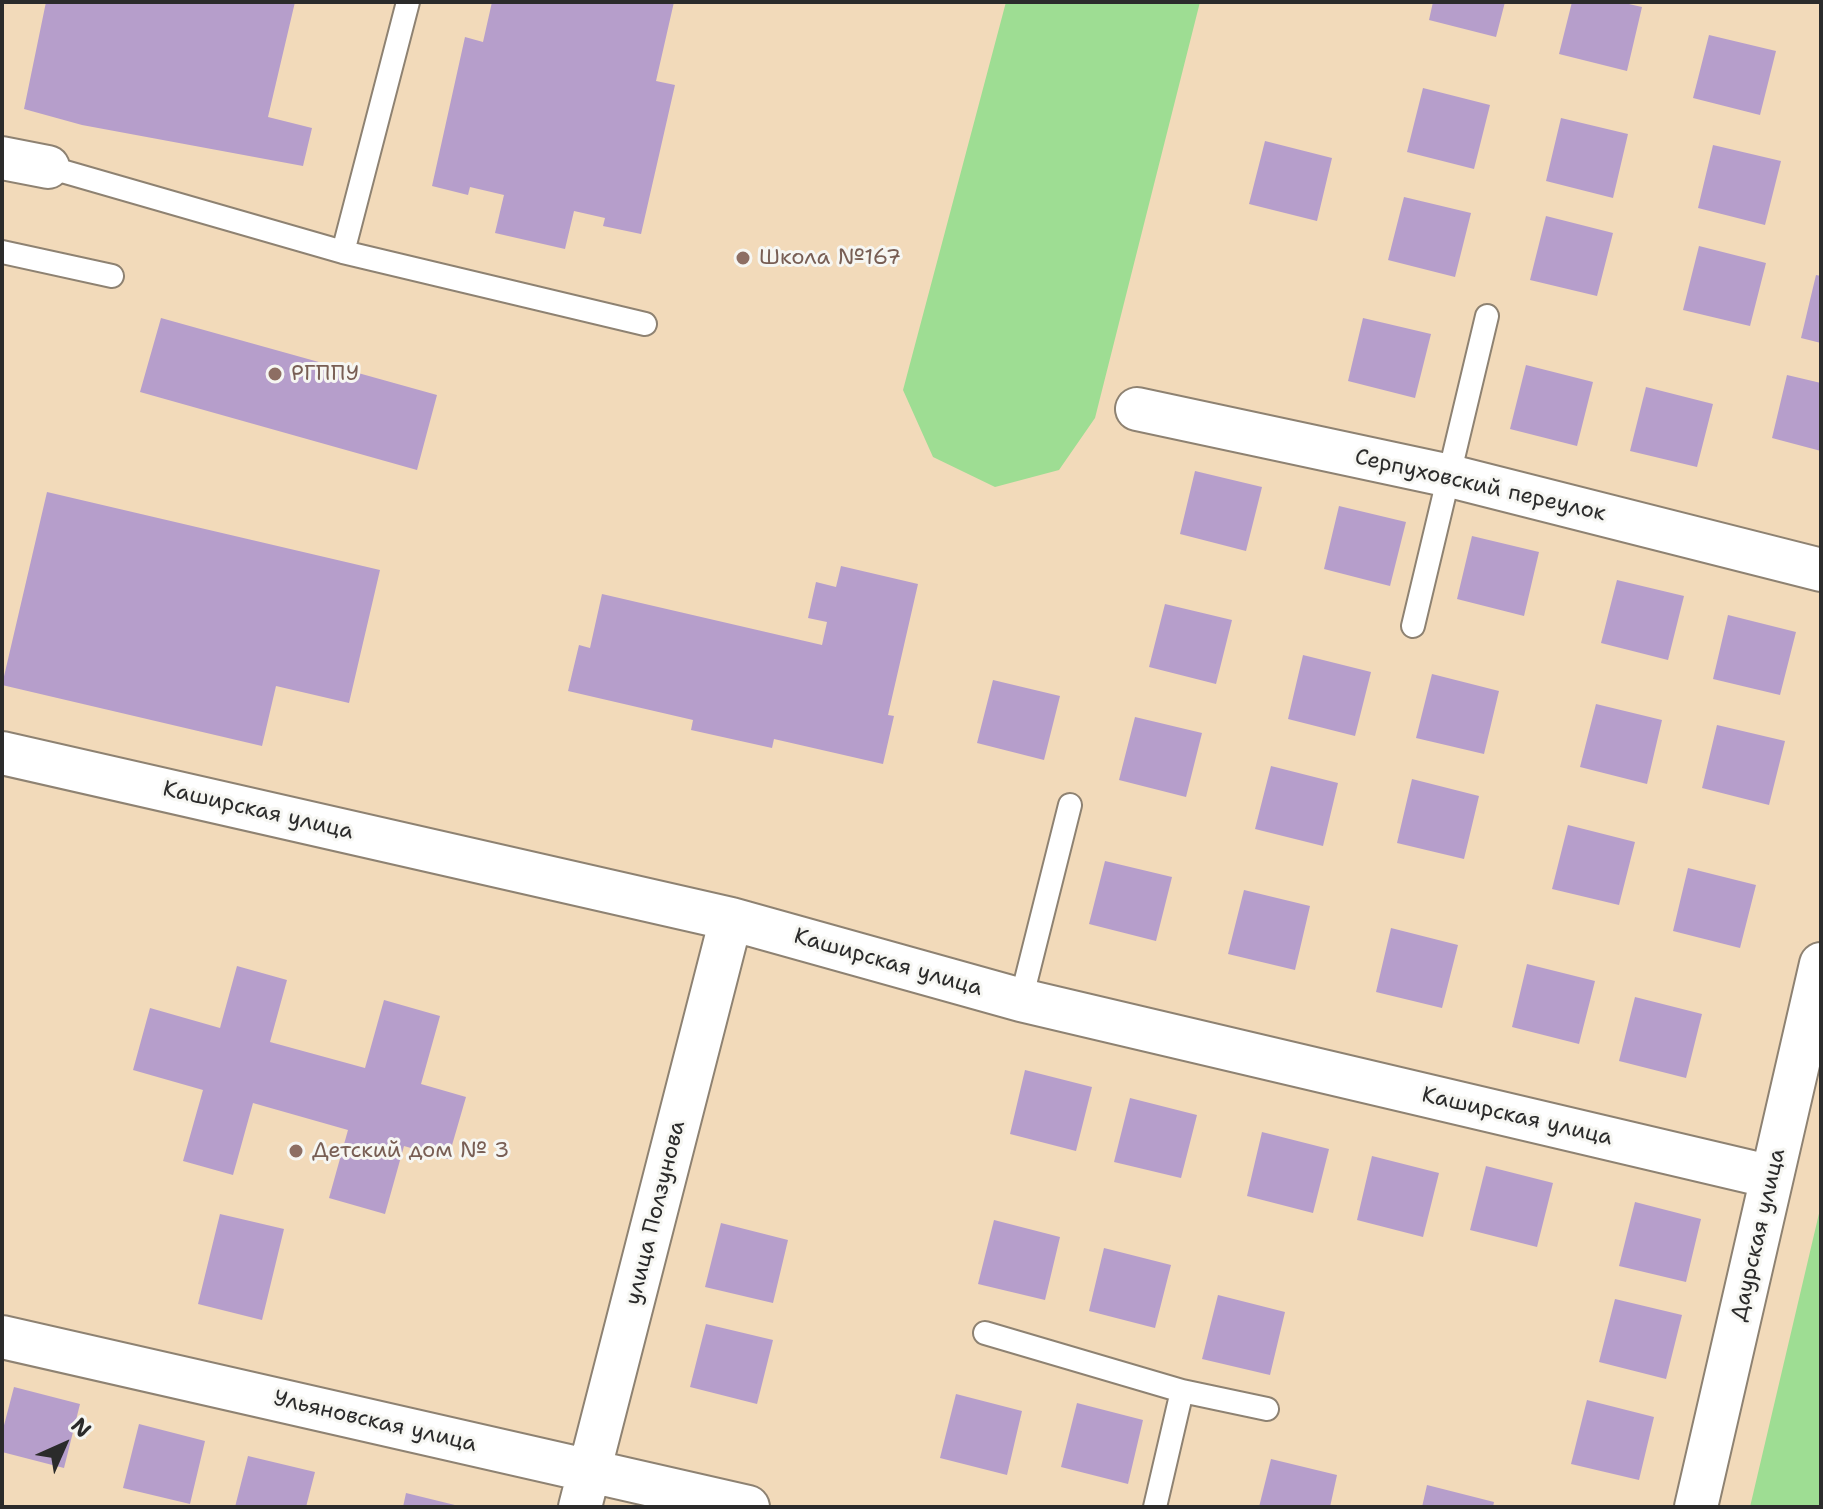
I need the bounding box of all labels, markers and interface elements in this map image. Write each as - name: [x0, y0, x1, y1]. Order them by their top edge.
- place label: Школа №167: [759, 245, 901, 271]
- marker: Школа №167: [734, 249, 752, 267]
- place label: РГППУ: [291, 361, 359, 387]
- marker: РГППУ: [266, 365, 284, 383]
- street label: Серпуховский переулок: [1352, 444, 1608, 528]
- street label: Каширская улица: [160, 776, 356, 846]
- street label: Каширская улица: [791, 923, 985, 1003]
- street label: Каширская улица: [1419, 1082, 1615, 1152]
- street label: улица Ползунова: [620, 1118, 692, 1308]
- place label: Детский дом № 3: [312, 1138, 509, 1164]
- marker: Детский дом № 3: [287, 1142, 305, 1160]
- street label: Даурская улица: [1726, 1146, 1792, 1324]
- street label: Ульяновская улица: [271, 1386, 479, 1458]
- north arrow: [24, 1405, 104, 1485]
- text: N: [65, 1411, 98, 1444]

